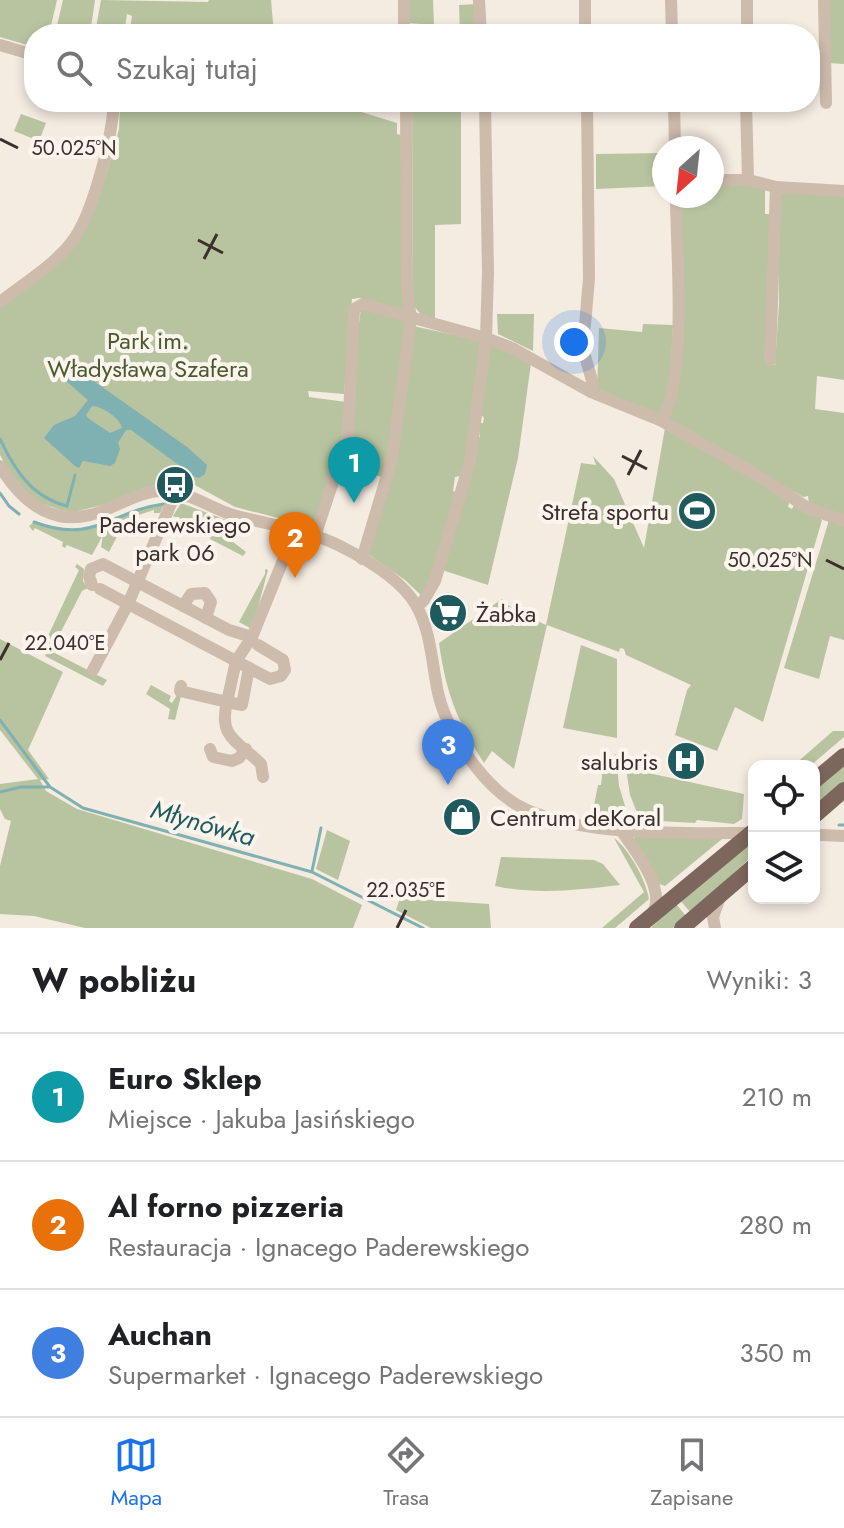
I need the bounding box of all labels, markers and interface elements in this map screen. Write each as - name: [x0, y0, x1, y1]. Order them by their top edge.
- search box: [24, 24, 820, 112]
- icon: search: [52, 46, 96, 90]
- text: Szukaj tutaj: [116, 47, 258, 90]
- text: 50.025°N: [32, 134, 117, 163]
- north arrow: [652, 136, 724, 208]
- your location: [554, 322, 594, 362]
- park label: Park im. Władysława Szafera: [47, 323, 249, 386]
- pin: 1: [328, 437, 380, 503]
- bus stop icon: Paderewskiego park 06: [154, 464, 196, 506]
- sports icon: Strefa sportu: [676, 490, 718, 532]
- place label: Strefa sportu: [541, 494, 669, 529]
- place label: Paderewskiego park 06: [99, 507, 251, 570]
- pin: 2: [269, 512, 321, 578]
- text: 50.025°N: [728, 546, 813, 575]
- supermarket icon: Żabka: [427, 592, 469, 634]
- place label: Żabka: [476, 596, 536, 631]
- text: 22.040°E: [25, 629, 105, 658]
- pin: 3: [422, 719, 474, 785]
- hospital icon: salubris: [665, 740, 707, 782]
- place label: salubris: [581, 744, 658, 779]
- map controls: [748, 760, 820, 904]
- button: locate: [748, 760, 820, 832]
- water label: Młynówka: [147, 790, 260, 856]
- shop icon: Centrum deKoral: [441, 796, 483, 838]
- place label: Centrum deKoral: [490, 800, 661, 835]
- button: layers: [748, 832, 820, 904]
- text: 22.035°E: [366, 876, 446, 905]
- text: W pobliżu: [32, 956, 196, 1005]
- text: Wyniki: 3: [706, 961, 812, 999]
- text: Euro Sklep: [108, 1057, 262, 1100]
- text: 1: [51, 1078, 65, 1116]
- text: 210 m: [742, 1078, 812, 1116]
- text: Miejsce · Jakuba Jasińskiego: [108, 1100, 415, 1138]
- text: Al forno pizzeria: [108, 1185, 344, 1228]
- text: 2: [49, 1206, 67, 1244]
- text: 280 m: [739, 1206, 812, 1244]
- text: Restauracja · Ignacego Paderewskiego: [108, 1228, 530, 1266]
- text: Auchan: [108, 1313, 212, 1356]
- text: 3: [50, 1334, 66, 1372]
- text: 350 m: [739, 1334, 812, 1372]
- text: Supermarket · Ignacego Paderewskiego: [108, 1356, 543, 1394]
- tab: Mapa: [111, 1433, 162, 1513]
- tab: Trasa: [383, 1433, 429, 1513]
- tab: Zapisane: [650, 1433, 733, 1513]

